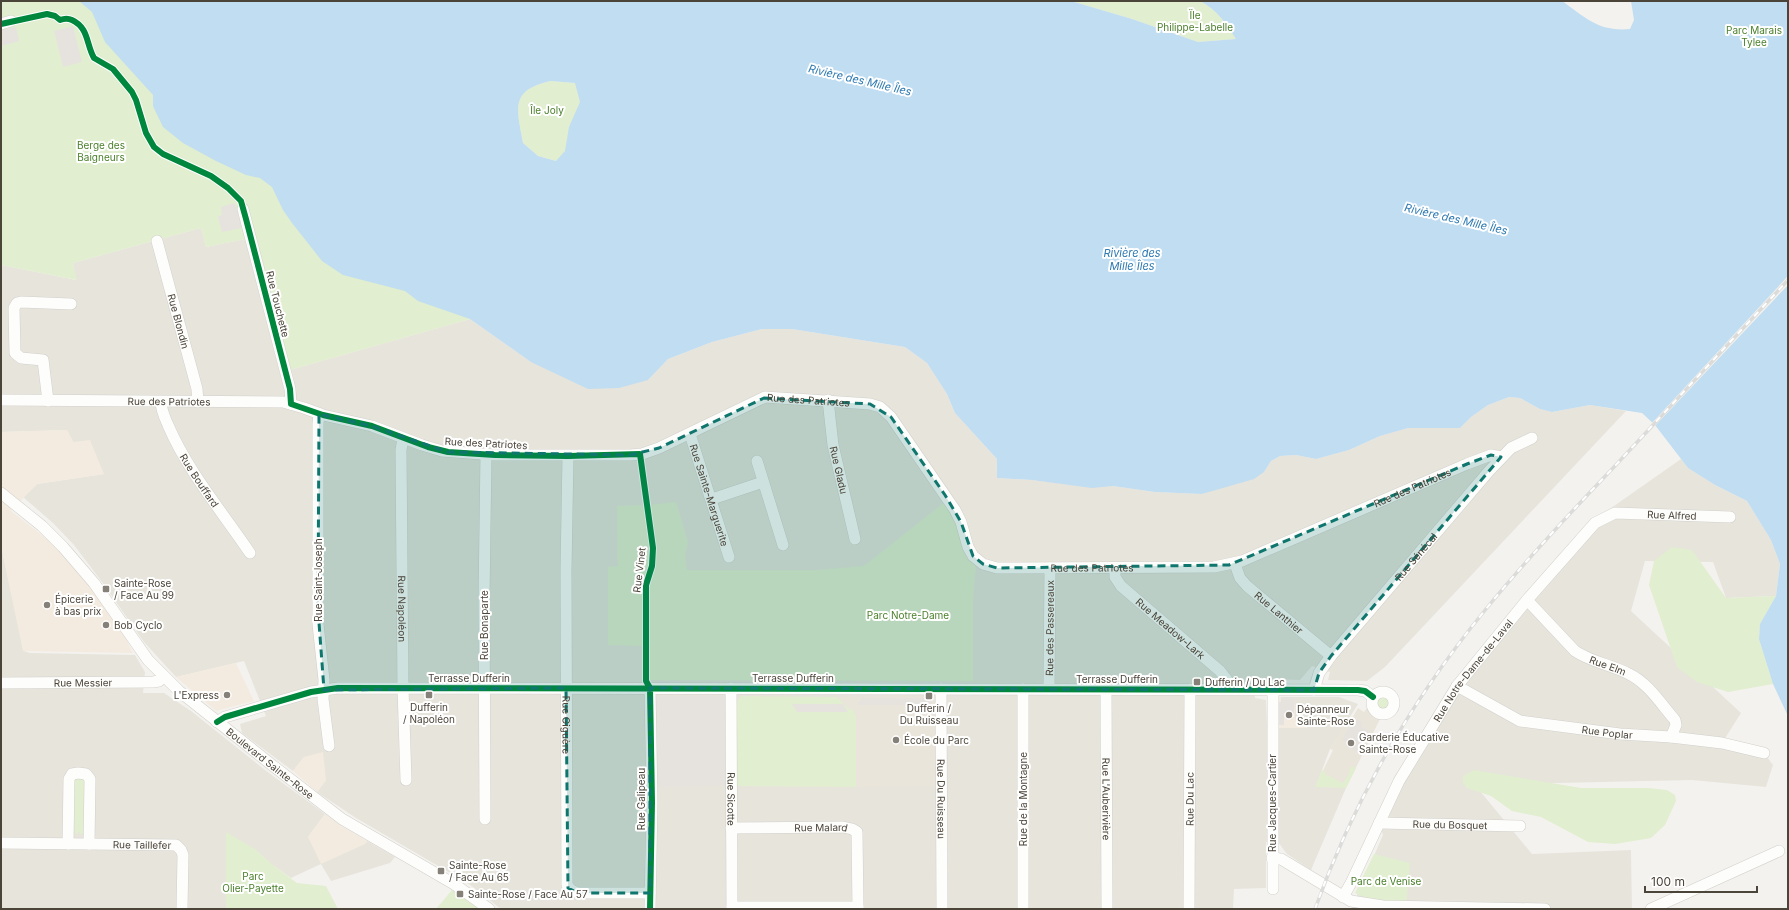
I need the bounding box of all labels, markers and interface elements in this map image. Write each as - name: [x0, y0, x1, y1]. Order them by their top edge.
- park label: Ïle Philippe-Labelle: [1157, 9, 1233, 33]
- park label: Parc Marais Tylee: [1726, 24, 1782, 48]
- water label: Rivière des Mille Îles: [807, 61, 913, 99]
- park label: Île Joly: [529, 104, 564, 116]
- park label: Berge des Baigneurs: [77, 139, 125, 163]
- water label: Rivière des Mille Îles: [1403, 200, 1509, 238]
- water label: Rivière des Mille Îles: [1103, 246, 1161, 273]
- street label: Rue Touchette: [264, 270, 292, 339]
- street label: Rue Blondin: [166, 292, 192, 350]
- street label: Rue des Patriotes: [767, 391, 850, 409]
- street label: Rue des Patriotes: [127, 395, 211, 407]
- street label: Rue des Patriotes: [444, 435, 528, 451]
- street label: Rue Sainte-Marguerite: [688, 442, 731, 548]
- street label: Rue Gladu: [827, 445, 850, 495]
- street label: Rue Bouffard: [178, 451, 222, 510]
- street label: Rue des Patriotes: [1372, 466, 1453, 510]
- street label: Rue Alfred: [1647, 508, 1697, 522]
- street label: Rue Sénécal: [1392, 530, 1439, 583]
- street label: Rue Saint-Joseph: [312, 538, 324, 622]
- street label: Rue Vinet: [630, 546, 648, 593]
- street label: Rue des Patriotes: [1050, 561, 1134, 574]
- street label: Rue Napoléon: [396, 576, 409, 642]
- place label: Sainte-Rose / Face Au 99: [114, 577, 174, 601]
- street label: Rue des Passereaux: [1043, 579, 1056, 676]
- marker: Sainte-Rose / Face Au 99: [101, 584, 111, 594]
- street label: Rue Lanthier: [1252, 589, 1306, 636]
- street label: Rue Bonaparte: [478, 590, 490, 660]
- place label: Épicerie à bas prix: [55, 592, 102, 617]
- street label: Rue Meadow-Lark: [1134, 596, 1208, 662]
- marker: Épicerie à bas prix: [42, 600, 52, 610]
- park label: Parc Notre-Dame: [867, 609, 949, 621]
- street label: Rue Notre-Dame-de-Laval: [1431, 617, 1515, 724]
- place label: Bob Cyclo: [114, 619, 162, 631]
- marker: Bob Cyclo: [101, 620, 111, 630]
- street label: Rue Elm: [1588, 653, 1628, 678]
- street label: Terrasse Dufferin: [428, 672, 510, 684]
- street label: Terrasse Dufferin: [752, 672, 834, 684]
- street label: Terrasse Dufferin: [1076, 673, 1158, 685]
- street label: Rue Messier: [54, 676, 113, 689]
- place label: Dufferin / Du Lac: [1205, 676, 1285, 688]
- marker: Dufferin / Du Lac: [1192, 677, 1202, 687]
- place label: L'Express: [174, 689, 219, 701]
- marker: L'Express: [222, 690, 232, 700]
- marker: Dufferin / Napoléon: [424, 690, 434, 700]
- marker: Dufferin / Du Ruisseau: [924, 691, 934, 701]
- street label: Rue Giguère: [560, 696, 573, 754]
- place label: Dufferin / Napoléon: [403, 701, 455, 725]
- place label: Dufferin / Du Ruisseau: [900, 702, 958, 726]
- place label: Dépanneur Sainte-Rose: [1297, 703, 1355, 727]
- marker: Dépanneur Sainte-Rose: [1284, 710, 1294, 720]
- street label: Rue Poplar: [1581, 723, 1633, 741]
- street label: Boulevard Sainte-Rose: [224, 725, 316, 801]
- place label: Garderie Éducative Sainte-Rose: [1359, 730, 1449, 755]
- place label: École du Parc: [904, 733, 969, 746]
- marker: École du Parc: [891, 735, 901, 745]
- marker: Garderie Éducative Sainte-Rose: [1346, 738, 1356, 748]
- street label: Rue de la Montagne: [1017, 752, 1029, 846]
- street label: Rue Jacques-Cartier: [1266, 754, 1278, 852]
- street label: Rue L'Auberivière: [1100, 758, 1113, 840]
- street label: Rue Du Ruisseau: [935, 759, 948, 839]
- street label: Rue Galipeau: [635, 768, 647, 830]
- street label: Rue Sicotte: [725, 772, 738, 826]
- street label: Rue Du Lac: [1183, 772, 1196, 826]
- street label: Rue du Bosquet: [1412, 818, 1488, 831]
- street label: Rue Malard: [794, 821, 849, 834]
- street label: Rue Taillefer: [113, 838, 172, 851]
- place label: Sainte-Rose / Face Au 65: [449, 859, 509, 883]
- marker: Sainte-Rose / Face Au 65: [436, 866, 446, 876]
- scale bar: [1645, 868, 1757, 894]
- park label: Parc Olier-Payette: [222, 870, 284, 894]
- text: 100 m: [1651, 874, 1685, 889]
- park label: Parc de Venise: [1351, 875, 1421, 887]
- place label: Sainte-Rose / Face Au 57: [468, 888, 588, 900]
- marker: Sainte-Rose / Face Au 57: [455, 889, 465, 899]

